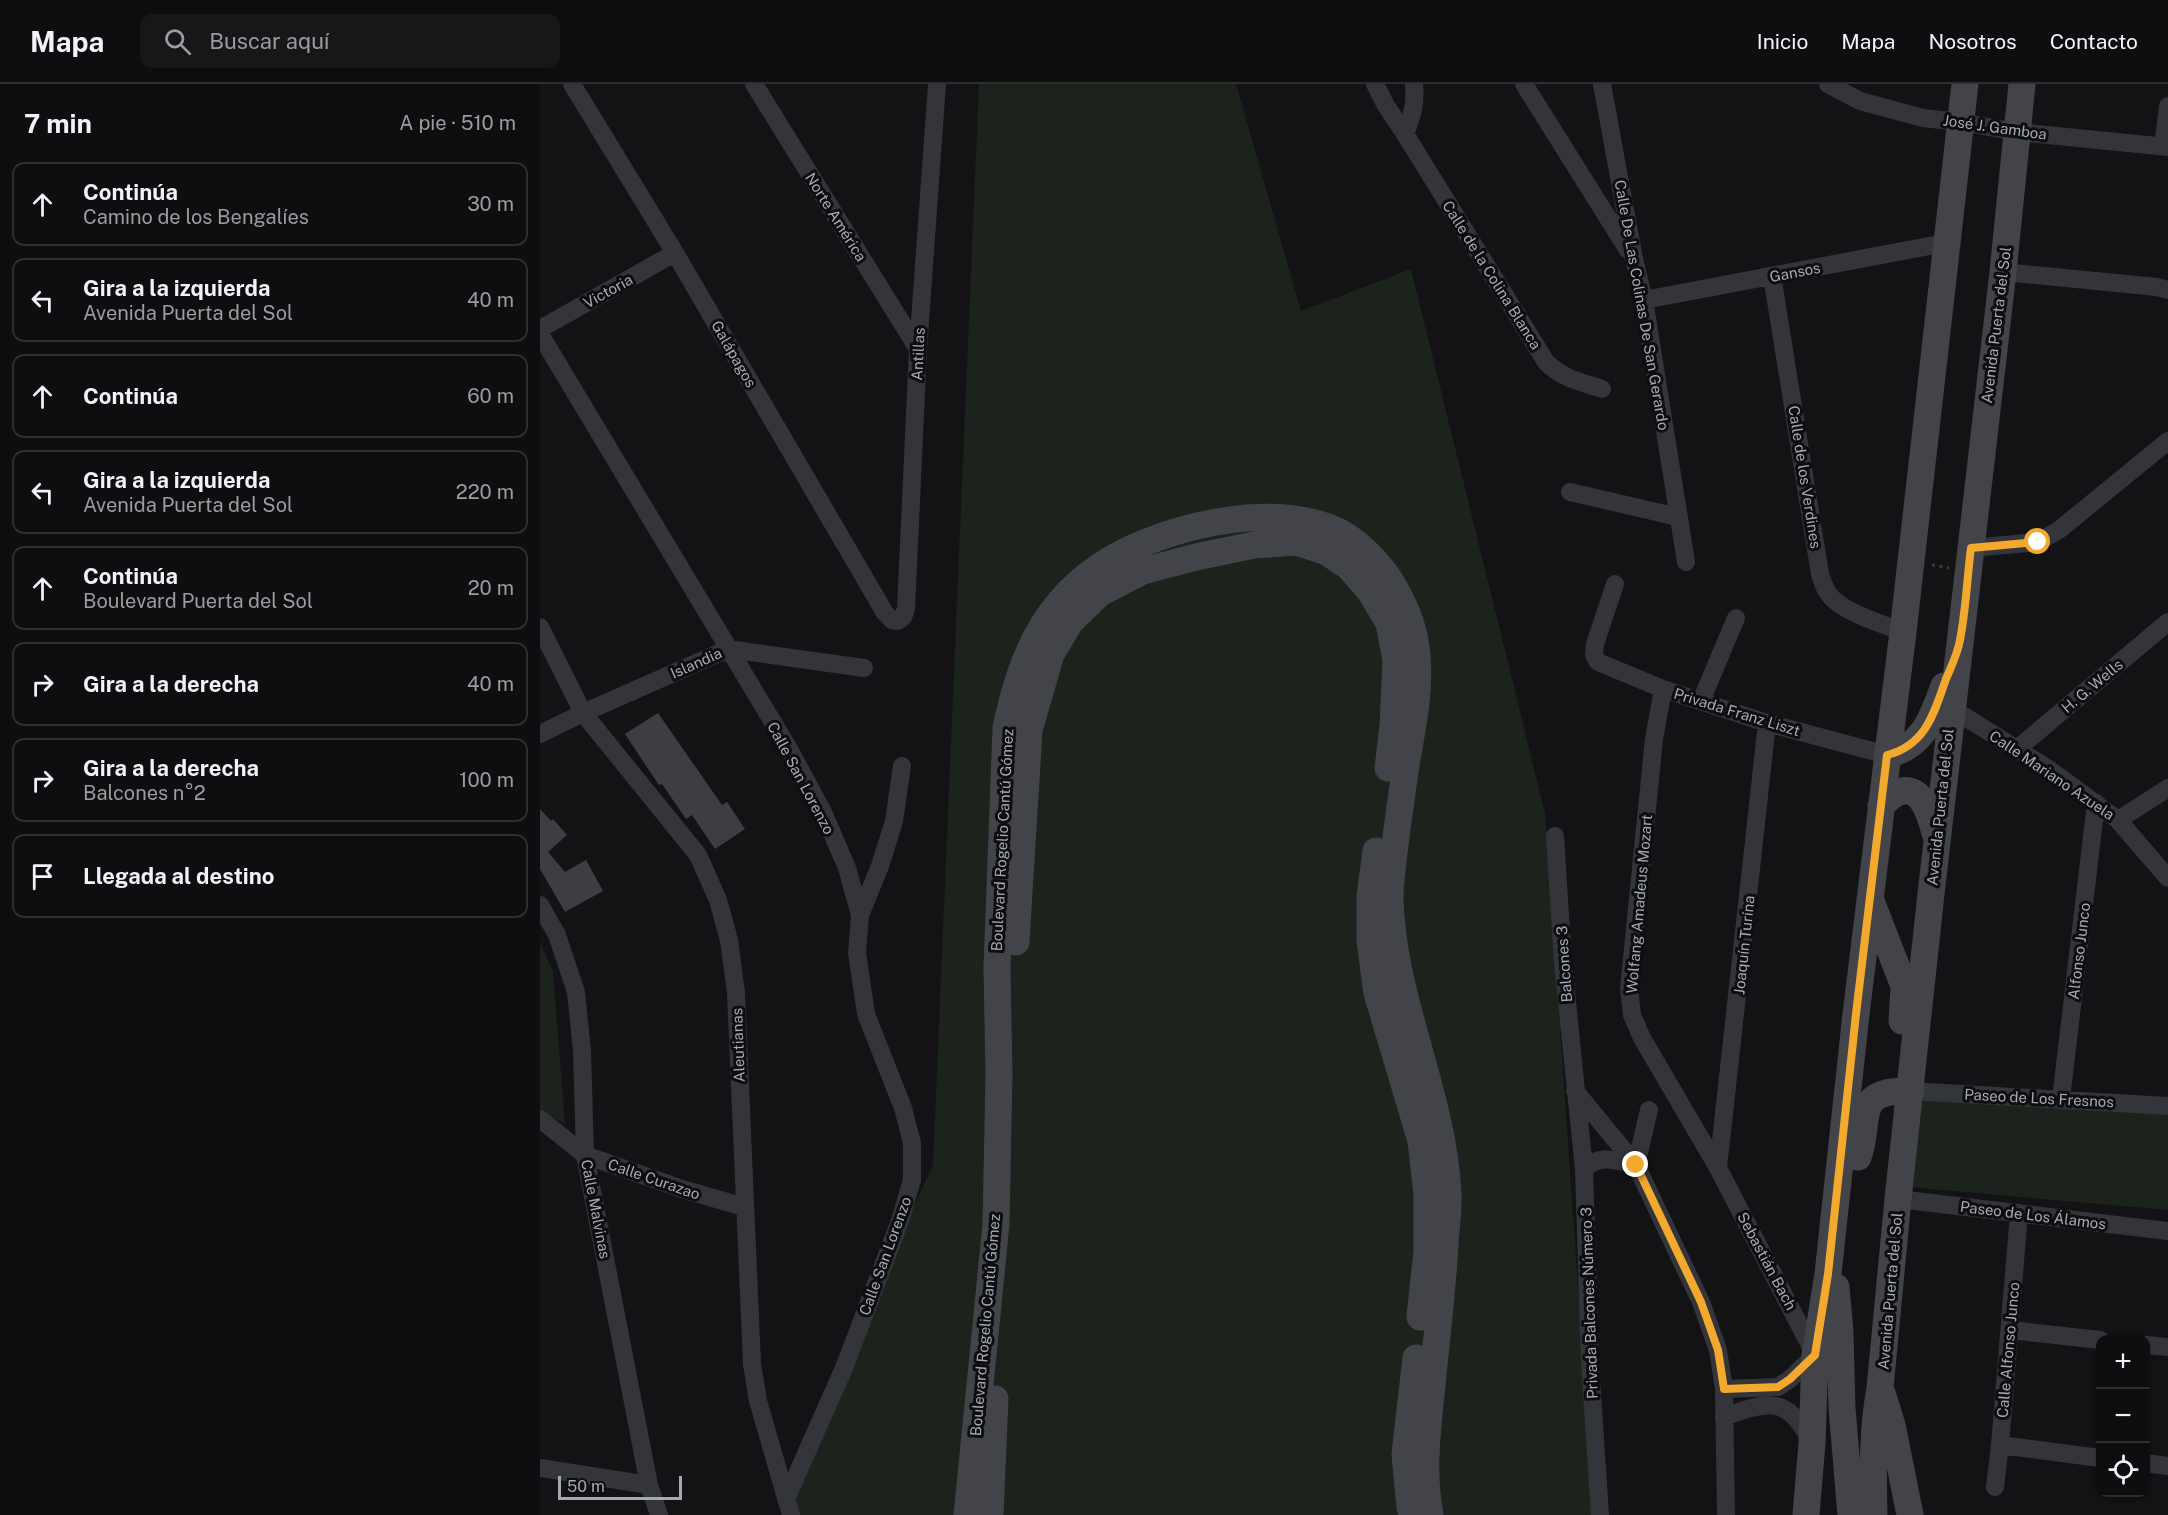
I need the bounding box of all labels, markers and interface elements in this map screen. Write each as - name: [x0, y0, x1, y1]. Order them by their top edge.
- search box: [140, 14, 560, 68]
- text: Mapa: [30, 25, 104, 58]
- icon: search: [161, 25, 194, 58]
- text: Buscar aquí: [209, 28, 329, 54]
- text: Inicio: [1757, 29, 1808, 54]
- text: Mapa: [1841, 29, 1895, 54]
- text: Nosotros: [1928, 29, 2017, 54]
- text: Contacto: [2050, 29, 2138, 54]
- text: 7 min: [24, 108, 92, 139]
- text: A pie · 510 m: [399, 111, 516, 135]
- street label: José J. Gamboa: [1942, 111, 2048, 143]
- street label: Norte América: [802, 170, 870, 264]
- street label: Calle De Las Colinas De San Gerardo: [1612, 178, 1672, 432]
- text: Continúa: [83, 179, 178, 205]
- icon: ahead: [26, 188, 59, 221]
- text: 30 m: [467, 192, 514, 216]
- street label: Calle de la Colina Blanca: [1439, 198, 1545, 352]
- text: Camino de los Bengalíes: [83, 205, 309, 229]
- street label: Avenida Puerta del Sol: [1978, 246, 2014, 404]
- street label: Gansos: [1768, 259, 1822, 285]
- street label: Victoria: [580, 271, 636, 311]
- text: Gira a la izquierda: [83, 275, 270, 301]
- icon: left: [26, 284, 59, 317]
- text: 40 m: [467, 288, 514, 312]
- text: Avenida Puerta del Sol: [83, 301, 293, 325]
- street label: Galápagos: [708, 318, 760, 390]
- street label: Antillas: [908, 327, 928, 381]
- icon: ahead: [26, 380, 59, 413]
- text: Continúa: [83, 383, 178, 409]
- text: 60 m: [467, 384, 514, 408]
- street label: Calle de los Verdines: [1785, 404, 1825, 550]
- text: Gira a la izquierda: [83, 467, 270, 493]
- icon: left: [26, 476, 59, 509]
- text: 220 m: [456, 480, 514, 504]
- text: Avenida Puerta del Sol: [83, 493, 293, 517]
- route start: [2024, 528, 2050, 554]
- text: Continúa: [83, 563, 178, 589]
- icon: ahead: [26, 572, 59, 605]
- text: 20 m: [468, 576, 514, 600]
- text: Boulevard Puerta del Sol: [83, 589, 313, 613]
- street label: Islandia: [668, 644, 724, 682]
- street label: H. G. Wells: [2058, 656, 2126, 716]
- icon: right: [26, 668, 59, 701]
- text: Gira a la derecha: [83, 671, 259, 697]
- text: 40 m: [467, 672, 514, 696]
- street label: Privada Franz Liszt: [1672, 685, 1802, 739]
- street label: Calle San Lorenzo: [764, 719, 838, 837]
- street label: Calle Mariano Azuela: [1986, 727, 2118, 823]
- street label: Boulevard Rogelio Cantú Gómez: [988, 728, 1016, 952]
- street label: Avenida Puerta del Sol: [1923, 728, 1957, 886]
- text: Gira a la derecha: [83, 755, 259, 781]
- icon: right: [26, 764, 59, 797]
- text: 100 m: [459, 768, 514, 792]
- text: Balcones n°2: [83, 781, 206, 805]
- street label: Wolfang Amadeus Mozart: [1623, 813, 1655, 994]
- icon: arrive: [26, 860, 59, 893]
- text: Llegada al destino: [83, 863, 274, 889]
- street label: Joaquín Turína: [1730, 895, 1758, 995]
- street label: Alfonso Junco: [2065, 902, 2093, 1000]
- street label: Balcones 3: [1553, 925, 1575, 1003]
- street label: Aleutianas: [728, 1008, 748, 1082]
- street label: Paseo de Los Fresnos: [1964, 1086, 2114, 1110]
- route end: [1622, 1151, 1648, 1177]
- street label: Calle Curazao: [606, 1155, 702, 1203]
- street label: Calle Malvinas: [578, 1158, 614, 1260]
- street label: Calle San Lorenzo: [856, 1194, 914, 1318]
- street label: Paseo de Los Álamos: [1959, 1198, 2107, 1232]
- street label: Privada Balcones Número 3: [1577, 1207, 1601, 1399]
- street label: Sebastián Bach: [1734, 1209, 1800, 1313]
- street label: Avenida Puerta del Sol: [1875, 1212, 1905, 1370]
- street label: Boulevard Rogelio Cantú Gómez: [967, 1213, 1003, 1437]
- street label: Calle Alfonso Junco: [1994, 1281, 2022, 1419]
- map controls: [2096, 1335, 2150, 1497]
- button: +: [2096, 1335, 2150, 1389]
- button: −: [2096, 1389, 2150, 1443]
- button: locate: [2096, 1443, 2150, 1497]
- scale bar: [558, 1473, 682, 1500]
- text: 50 m: [567, 1477, 605, 1496]

